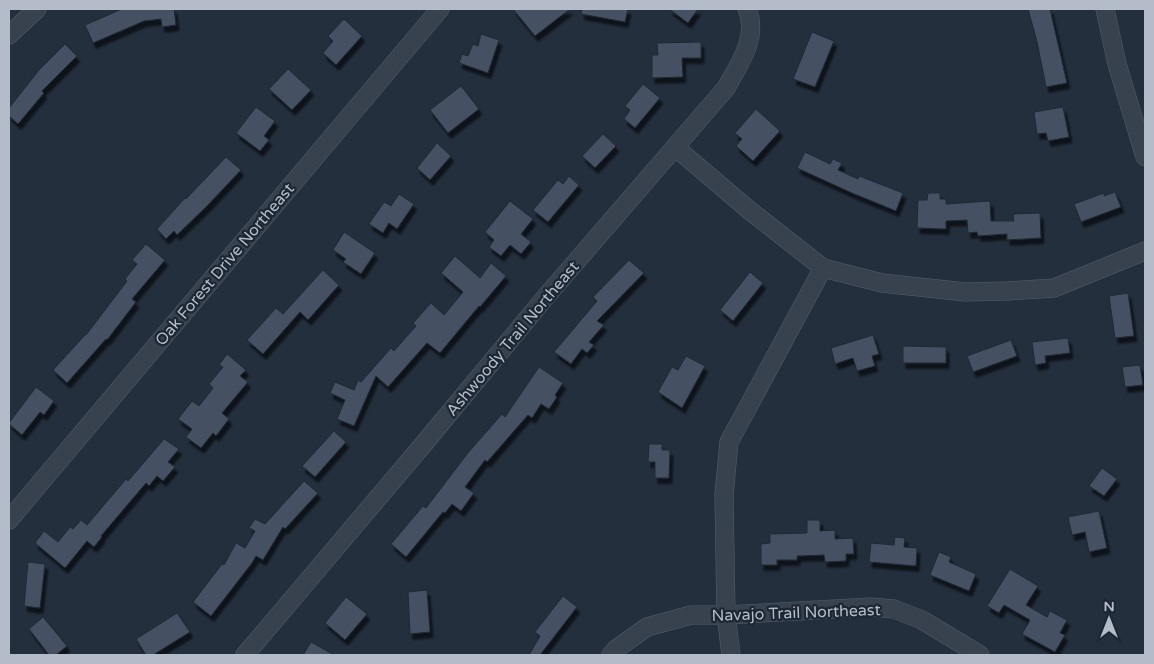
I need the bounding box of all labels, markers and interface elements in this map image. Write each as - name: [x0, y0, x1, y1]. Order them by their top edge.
- street label: Oak Forest Drive Northeast: [151, 179, 299, 350]
- street label: Ashwoody Trail Northeast: [442, 257, 583, 420]
- north arrow: [1084, 594, 1134, 644]
- text: N: [1103, 598, 1115, 615]
- street label: Navajo Trail Northeast: [711, 600, 881, 626]

